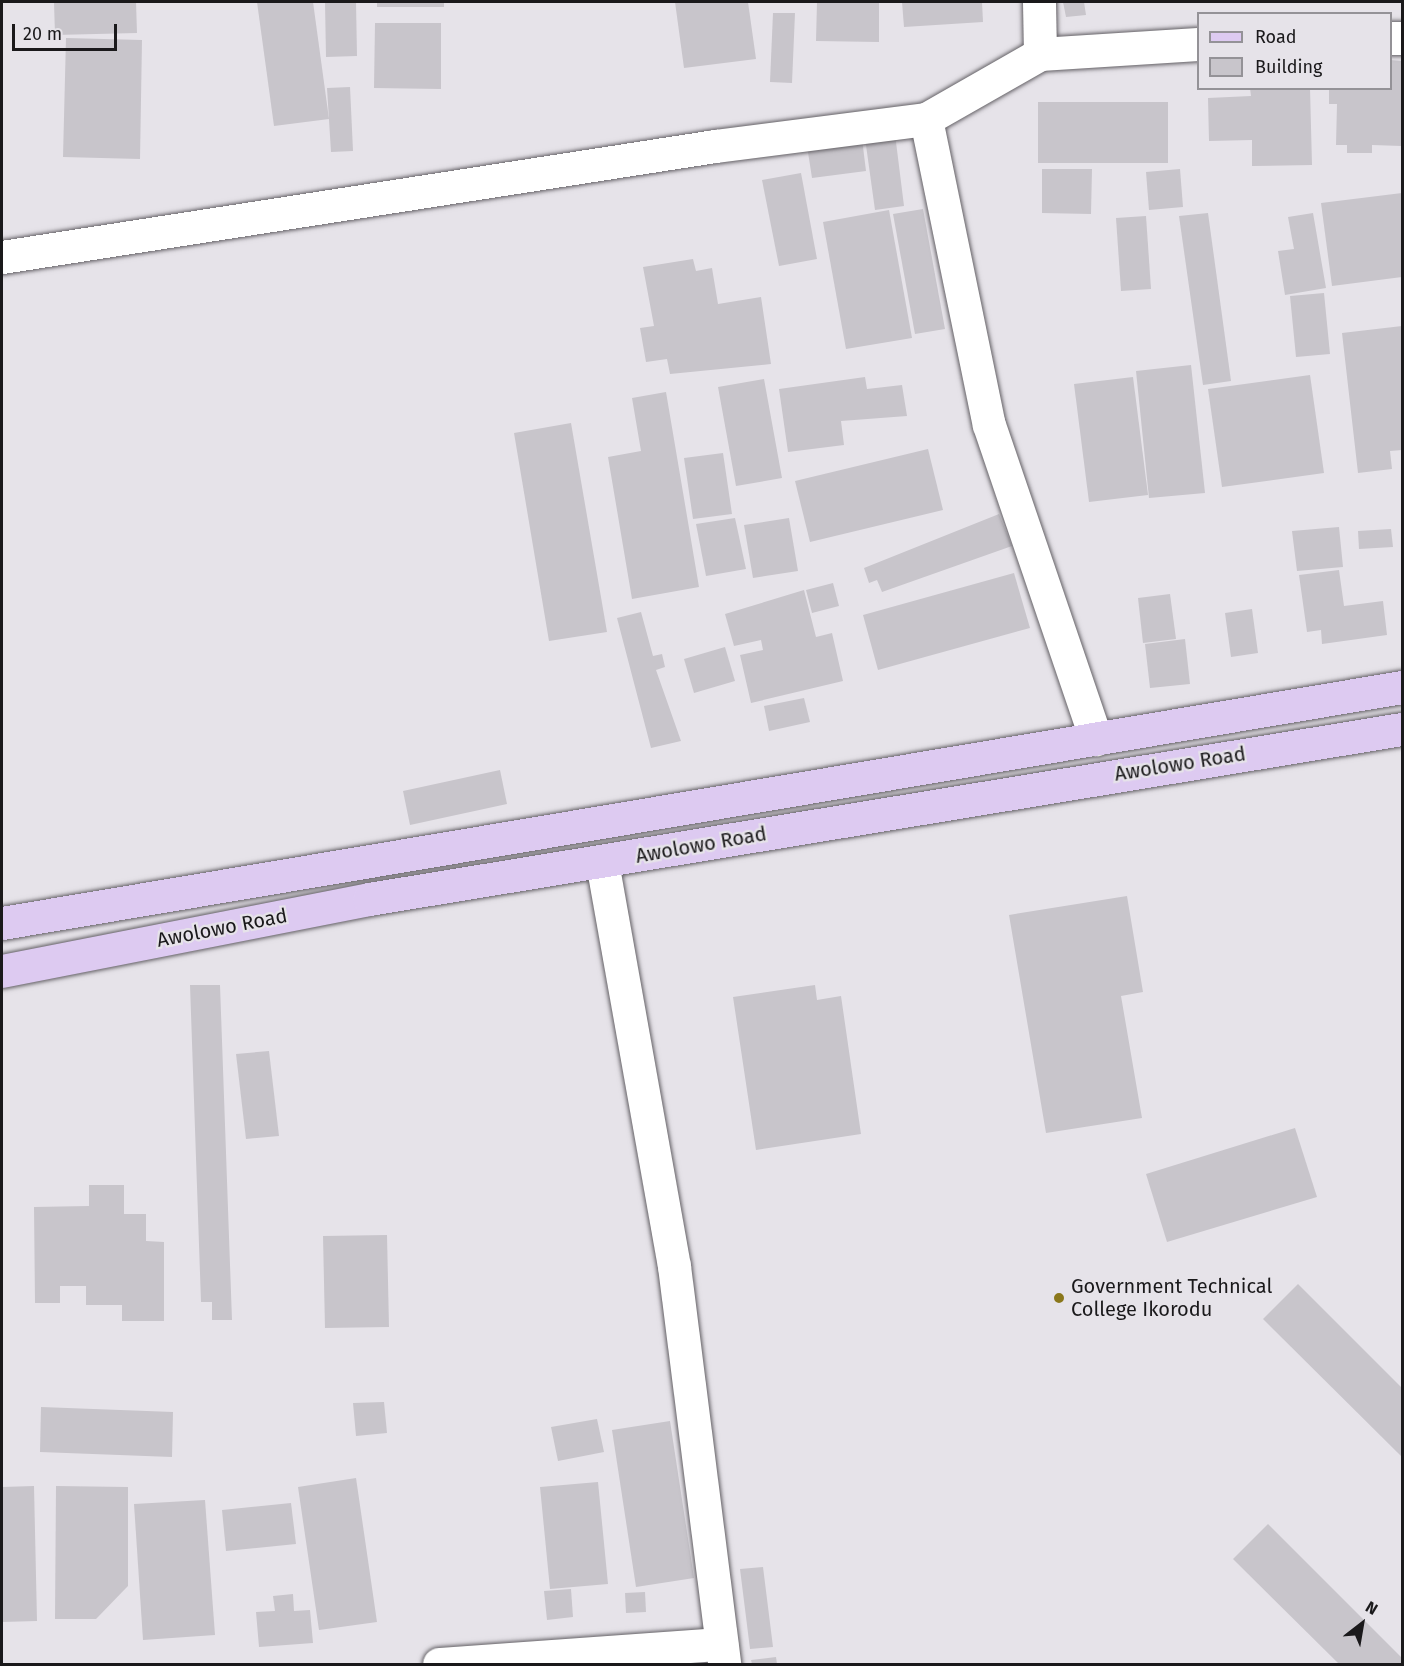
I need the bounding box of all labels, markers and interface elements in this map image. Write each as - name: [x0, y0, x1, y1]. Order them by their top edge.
- scale bar: [15, 12, 120, 50]
- legend: [1197, 12, 1392, 90]
- text: 20 m: [23, 23, 62, 45]
- text: Road: [1255, 26, 1297, 48]
- text: Building: [1255, 56, 1322, 78]
- street label: Awolowo Road: [1113, 742, 1247, 786]
- street label: Awolowo Road: [634, 822, 768, 868]
- street label: Awolowo Road: [155, 904, 289, 952]
- place label: Government Technical College Ikorodu: [1071, 1274, 1272, 1321]
- marker: Government Technical College Ikorodu: [1052, 1291, 1066, 1305]
- north arrow: [1332, 1594, 1392, 1654]
- text: N: [1362, 1597, 1381, 1619]

